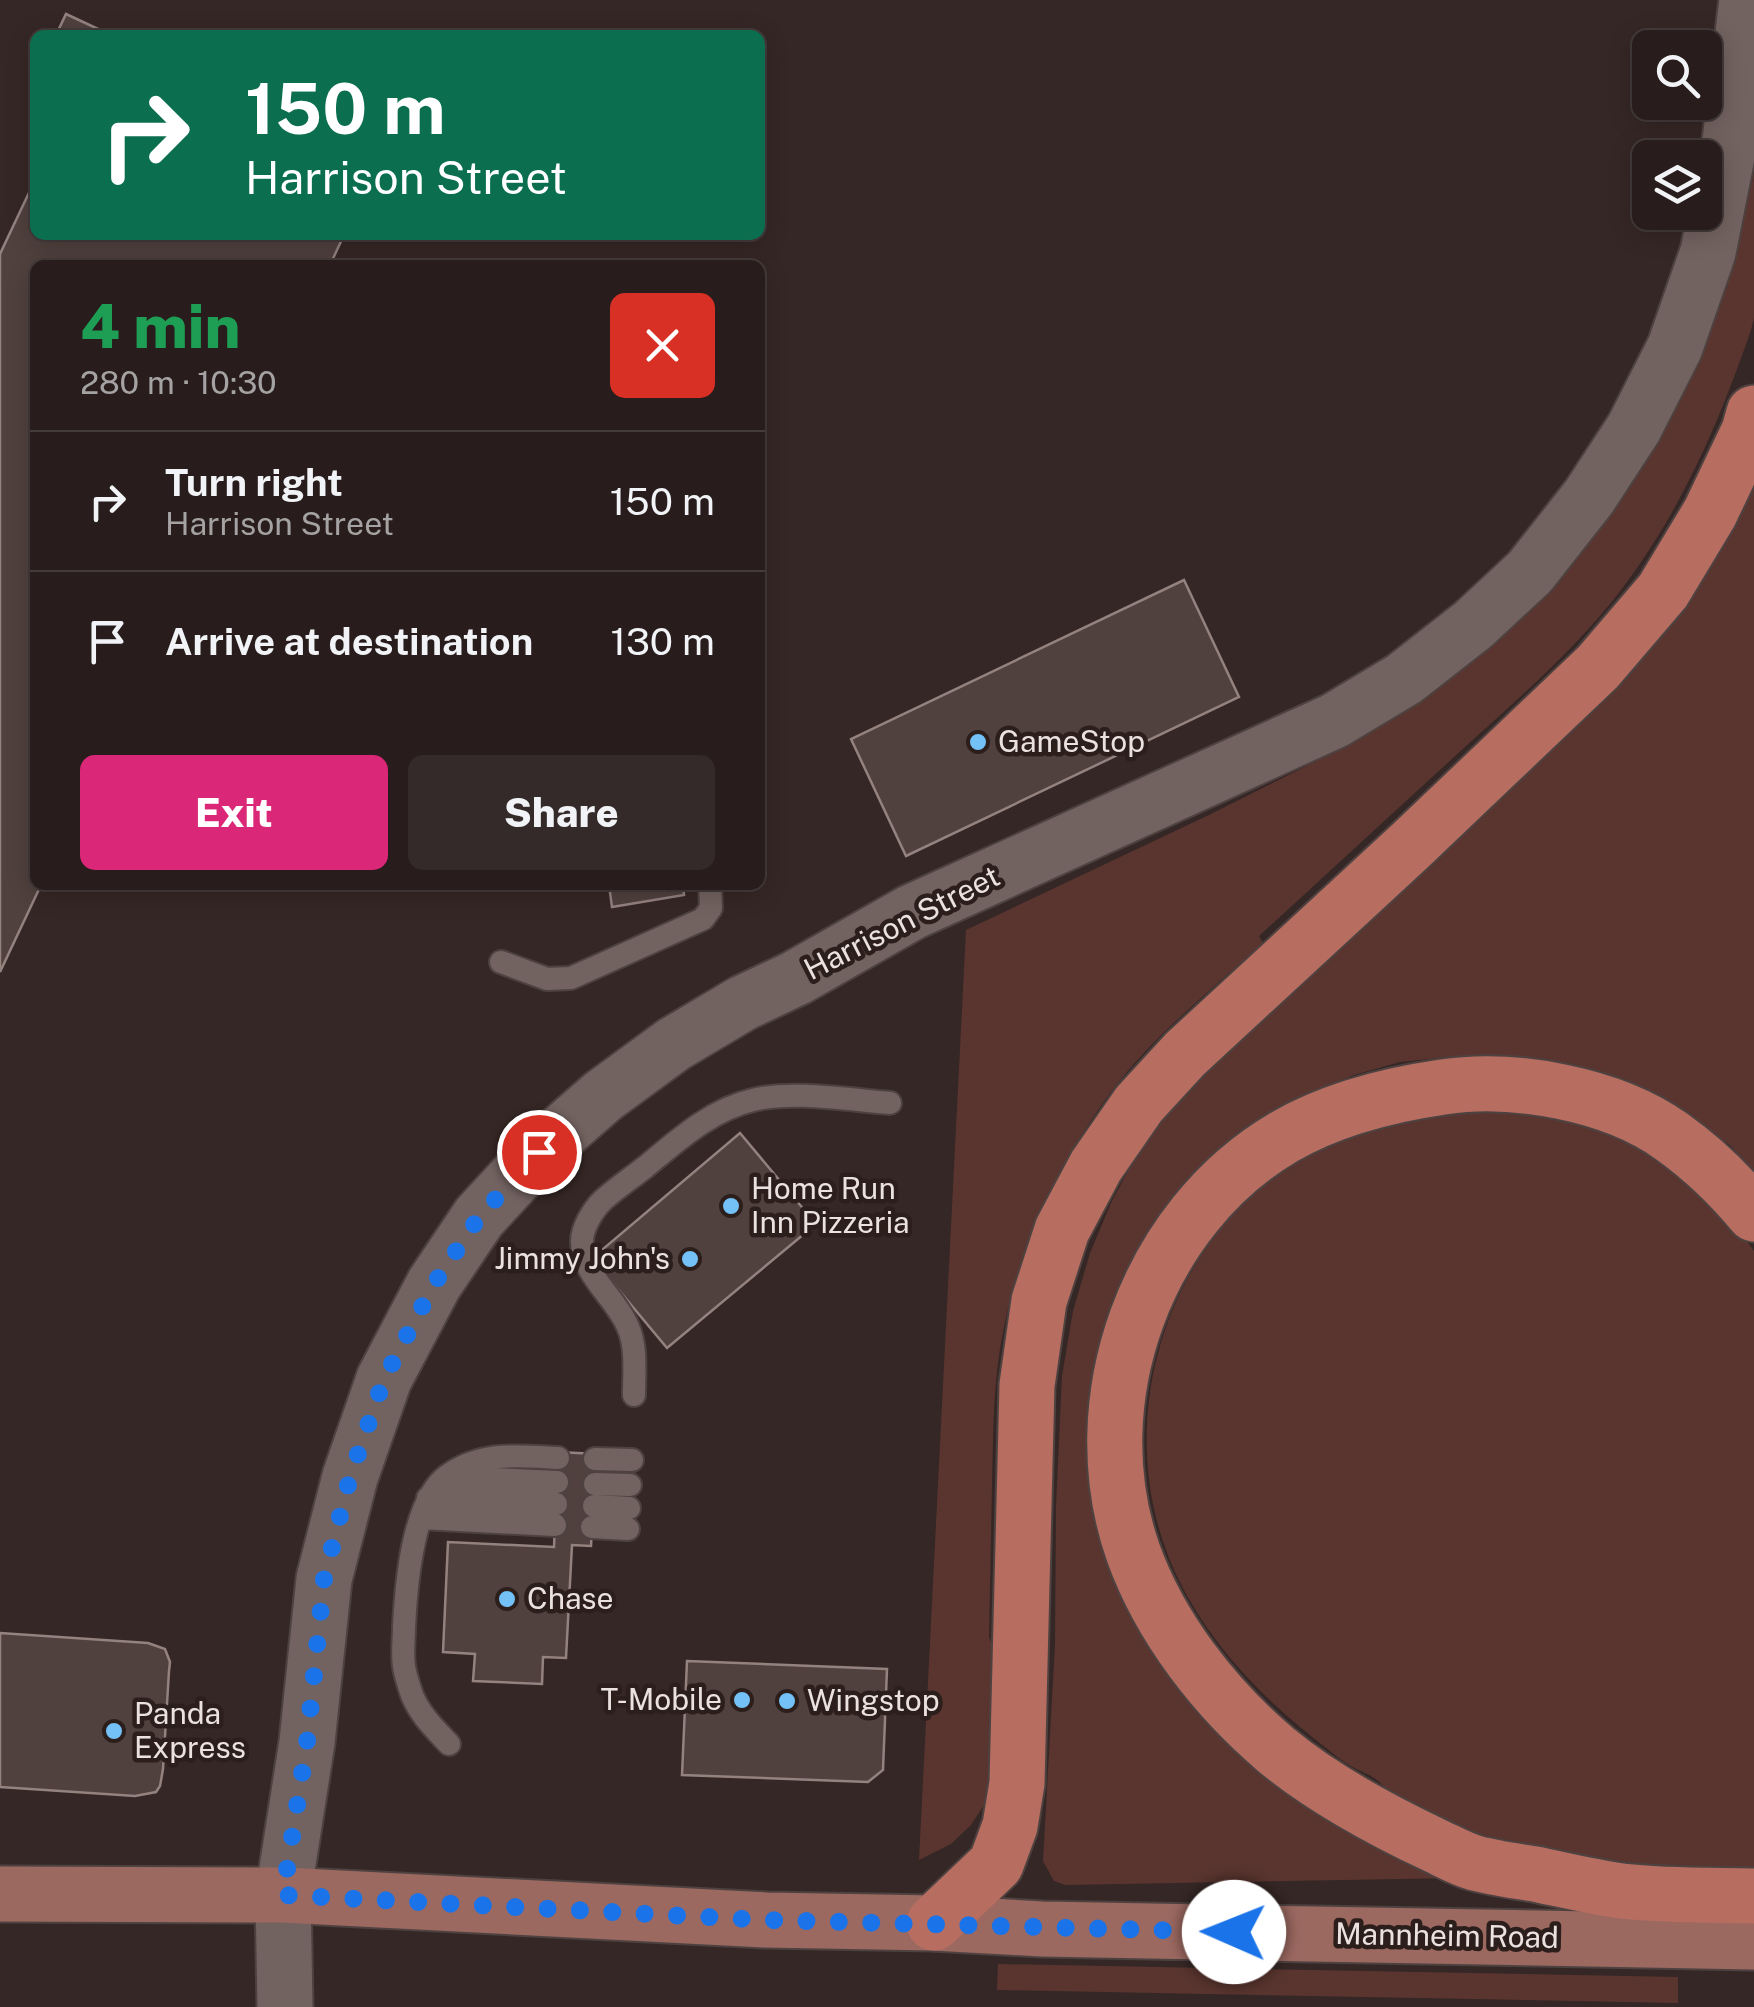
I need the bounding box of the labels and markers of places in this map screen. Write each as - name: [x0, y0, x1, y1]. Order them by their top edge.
- place label: GameStop: [998, 723, 1145, 759]
- marker: GameStop: [967, 731, 989, 753]
- pin: [497, 1110, 582, 1195]
- place label: Home Run Inn Pizzeria: [751, 1170, 910, 1240]
- marker: Home Run Inn Pizzeria: [720, 1195, 742, 1217]
- place label: Jimmy John's: [494, 1240, 670, 1276]
- marker: Jimmy John's: [679, 1248, 701, 1270]
- place label: Chase: [527, 1580, 614, 1616]
- marker: Chase: [496, 1588, 518, 1610]
- place label: T-Mobile: [601, 1681, 722, 1717]
- place label: Wingstop: [807, 1682, 940, 1718]
- marker: T-Mobile: [731, 1689, 753, 1711]
- marker: Wingstop: [776, 1690, 798, 1712]
- place label: Panda Express: [134, 1695, 246, 1765]
- marker: Panda Express: [103, 1720, 125, 1742]

